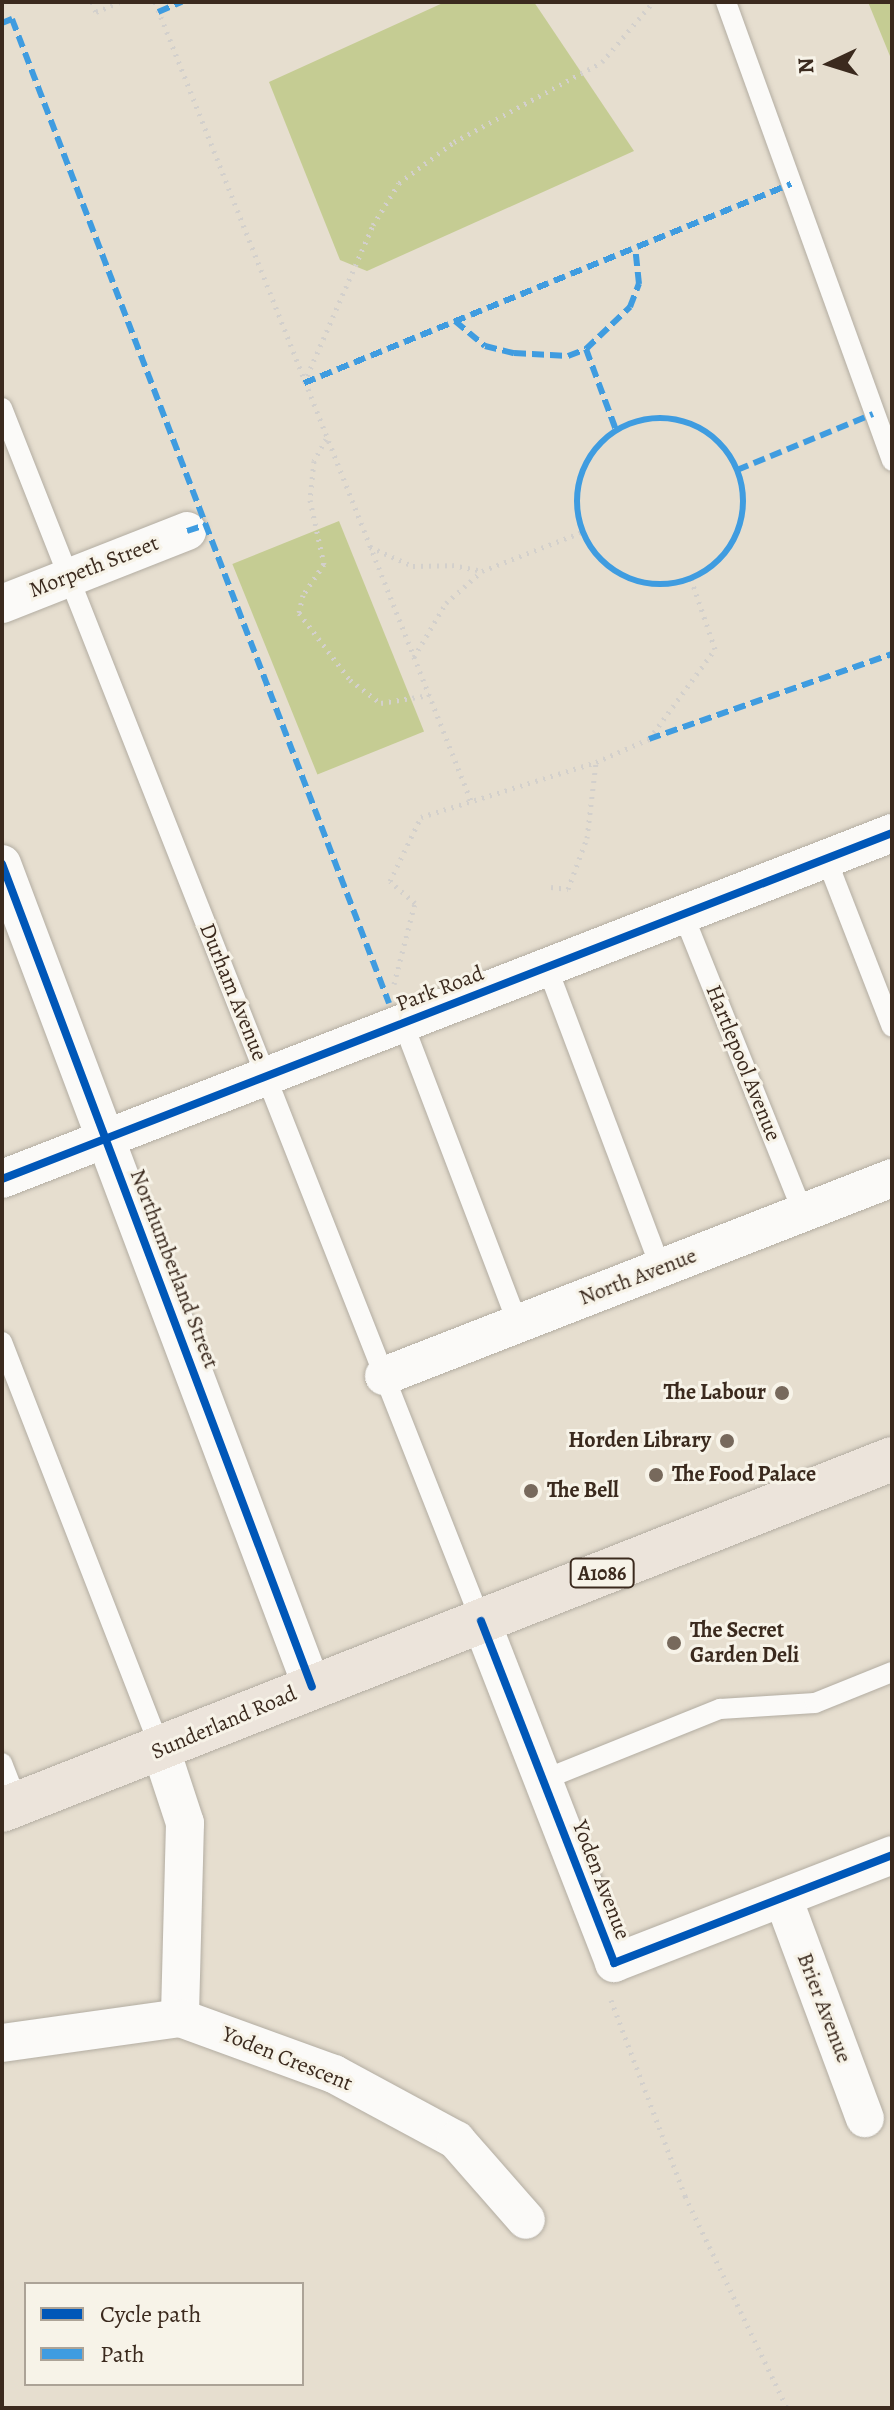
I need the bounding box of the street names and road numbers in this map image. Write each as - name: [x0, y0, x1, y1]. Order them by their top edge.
- street label: Morpeth Street: [26, 530, 162, 604]
- street label: Durham Avenue: [193, 919, 273, 1065]
- street label: Park Road: [393, 960, 487, 1018]
- street label: Hartlepool Avenue: [700, 981, 786, 1145]
- street label: Northumberland Street: [124, 1166, 224, 1372]
- street label: North Avenue: [576, 1243, 700, 1311]
- road number: A1086: [568, 1557, 636, 1589]
- street label: Sunderland Road: [147, 1680, 301, 1766]
- street label: Yoden Avenue: [566, 1817, 636, 1943]
- street label: Brier Avenue: [791, 1949, 857, 2067]
- street label: Yoden Crescent: [218, 2021, 356, 2097]

